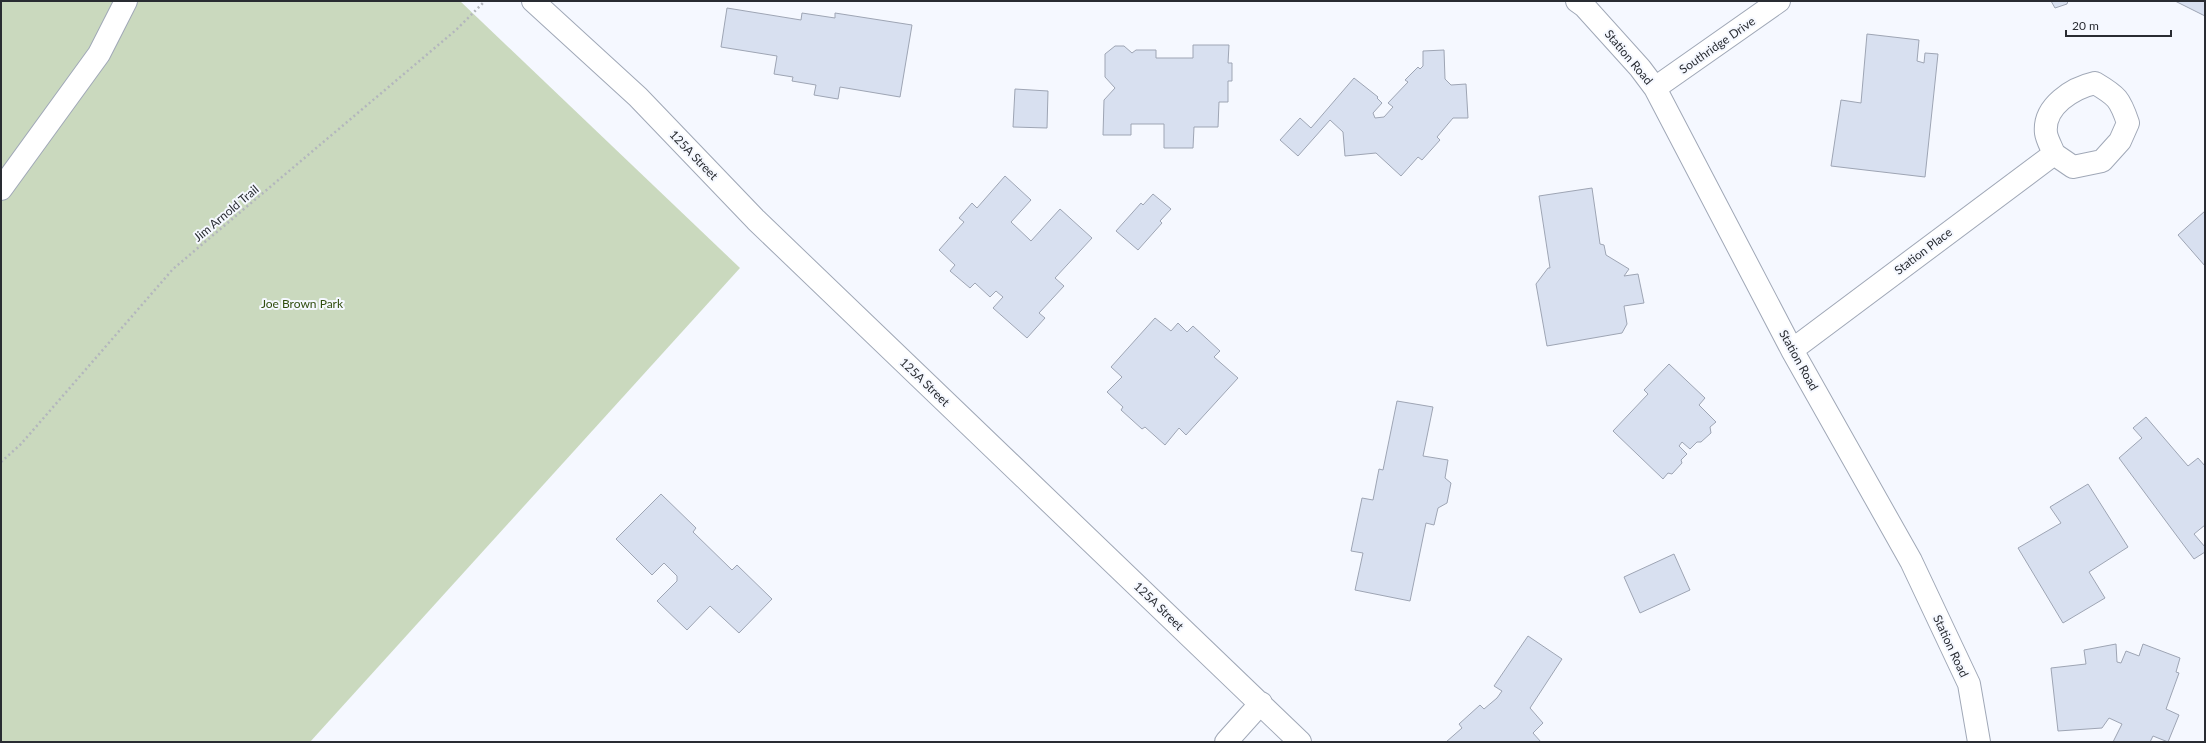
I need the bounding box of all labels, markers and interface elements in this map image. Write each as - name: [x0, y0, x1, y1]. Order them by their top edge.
- scale bar: [2066, 12, 2171, 38]
- street label: Southridge Drive: [1676, 13, 1758, 77]
- text: 20 m: [2072, 18, 2099, 33]
- street label: Station Road: [1602, 27, 1656, 87]
- street label: 125A Street: [667, 127, 722, 183]
- street label: Jim Arnold Trail: [190, 181, 262, 245]
- street label: Station Place: [1891, 224, 1955, 278]
- park label: Joe Brown Park: [261, 296, 344, 311]
- street label: Station Road: [1776, 327, 1822, 393]
- street label: 125A Street: [897, 355, 953, 410]
- street label: 125A Street: [1131, 579, 1187, 634]
- street label: Station Road: [1930, 612, 1972, 680]

